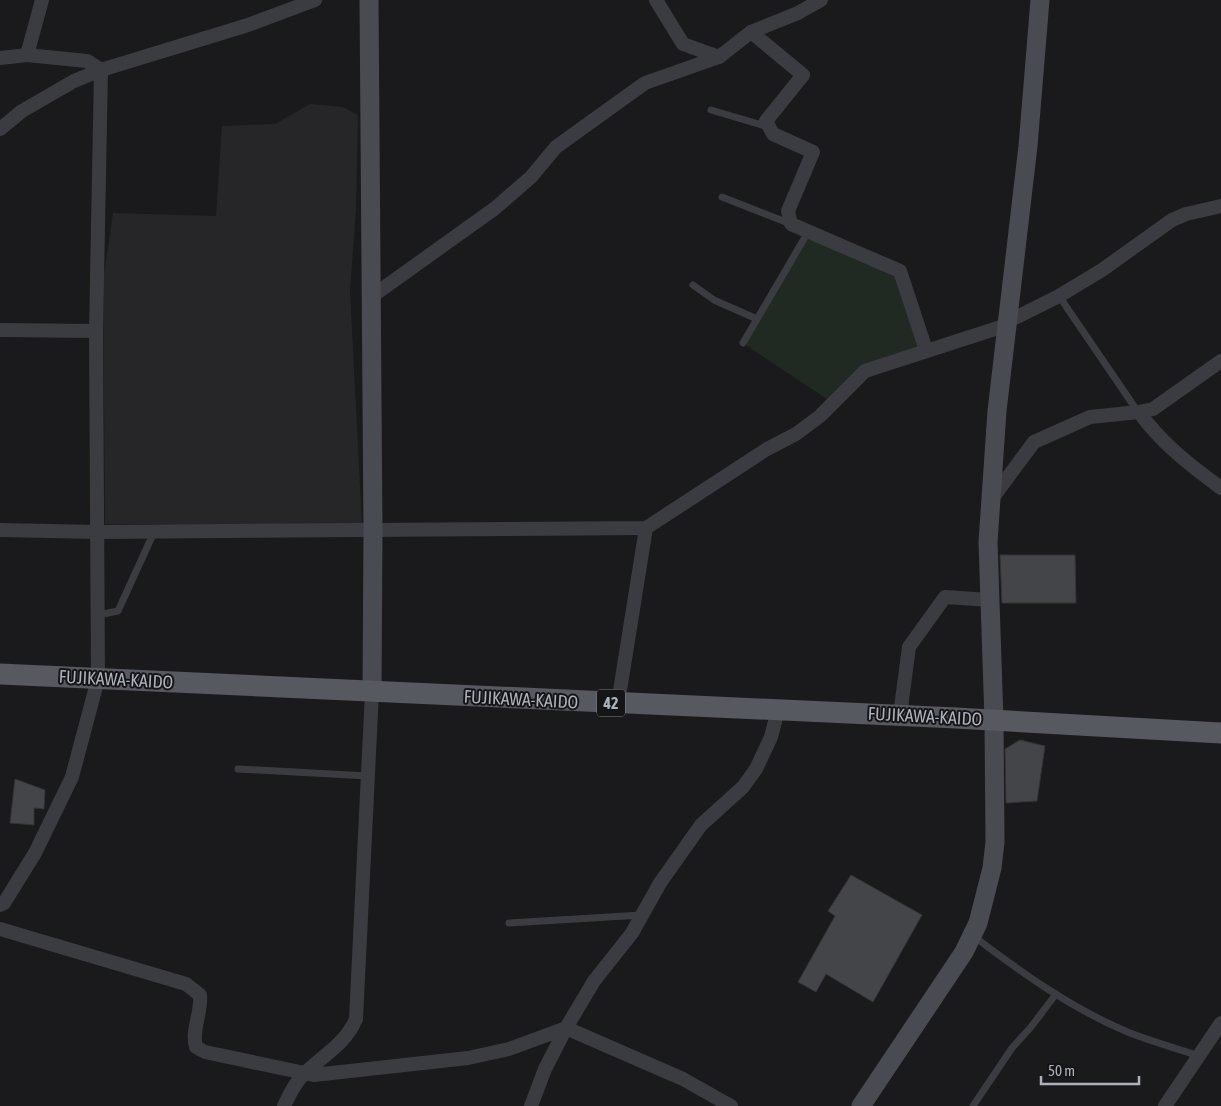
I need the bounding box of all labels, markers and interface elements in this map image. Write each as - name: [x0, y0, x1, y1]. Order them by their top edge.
- street label: FUJIKAWA-KAIDO: [58, 666, 174, 692]
- street label: FUJIKAWA-KAIDO: [463, 686, 579, 712]
- road number: 42: [597, 690, 625, 716]
- street label: FUJIKAWA-KAIDO: [867, 703, 983, 729]
- scale bar: [1041, 1054, 1138, 1086]
- text: 50 m: [1048, 1062, 1075, 1079]

